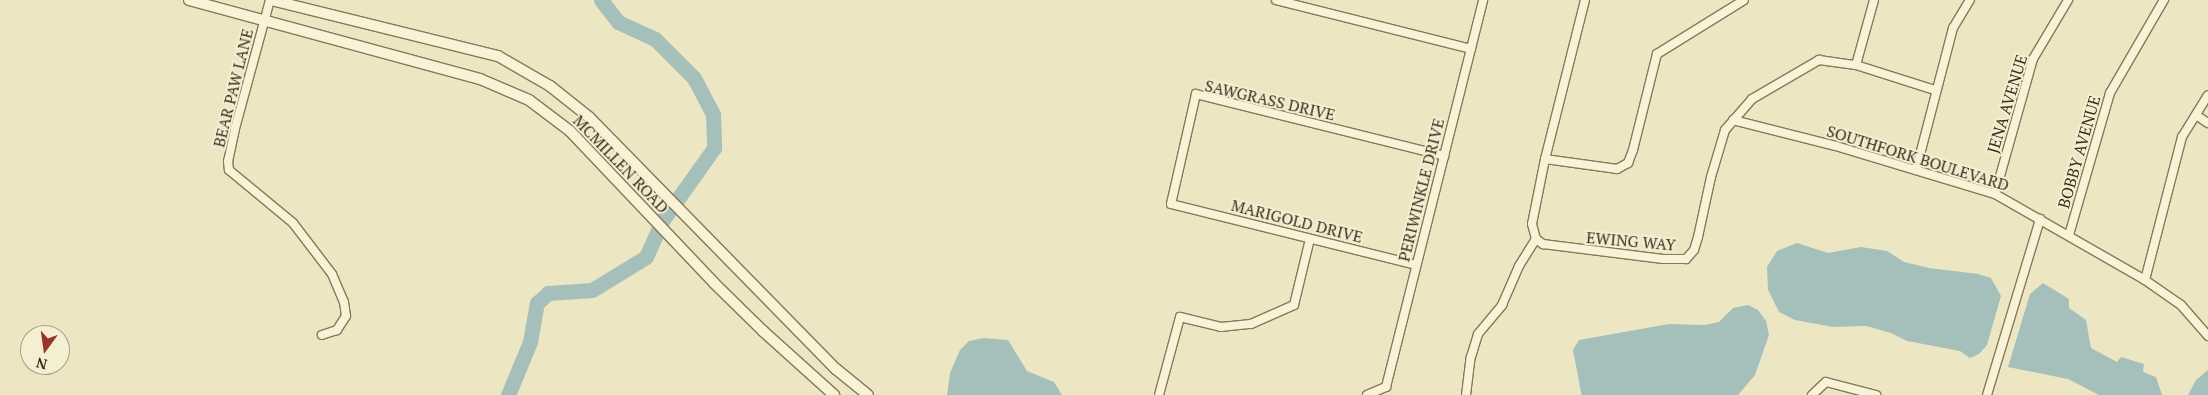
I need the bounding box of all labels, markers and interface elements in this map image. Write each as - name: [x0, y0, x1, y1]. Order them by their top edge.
- street label: BEAR PAW LANE: [209, 27, 257, 149]
- street label: JENA AVENUE: [1983, 52, 2031, 156]
- street label: SAWGRASS DRIVE: [1203, 76, 1337, 124]
- street label: BOBBY AVENUE: [2054, 93, 2104, 211]
- street label: MCMILLEN ROAD: [569, 111, 673, 217]
- street label: PERIWINKLE DRIVE: [1394, 117, 1448, 263]
- street label: SOUTHFORK BOULEVARD: [1824, 121, 2012, 195]
- street label: MARIGOLD DRIVE: [1229, 195, 1365, 247]
- street label: EWING WAY: [1585, 228, 1677, 254]
- north arrow: [20, 325, 70, 375]
- text: N: [34, 354, 49, 375]

